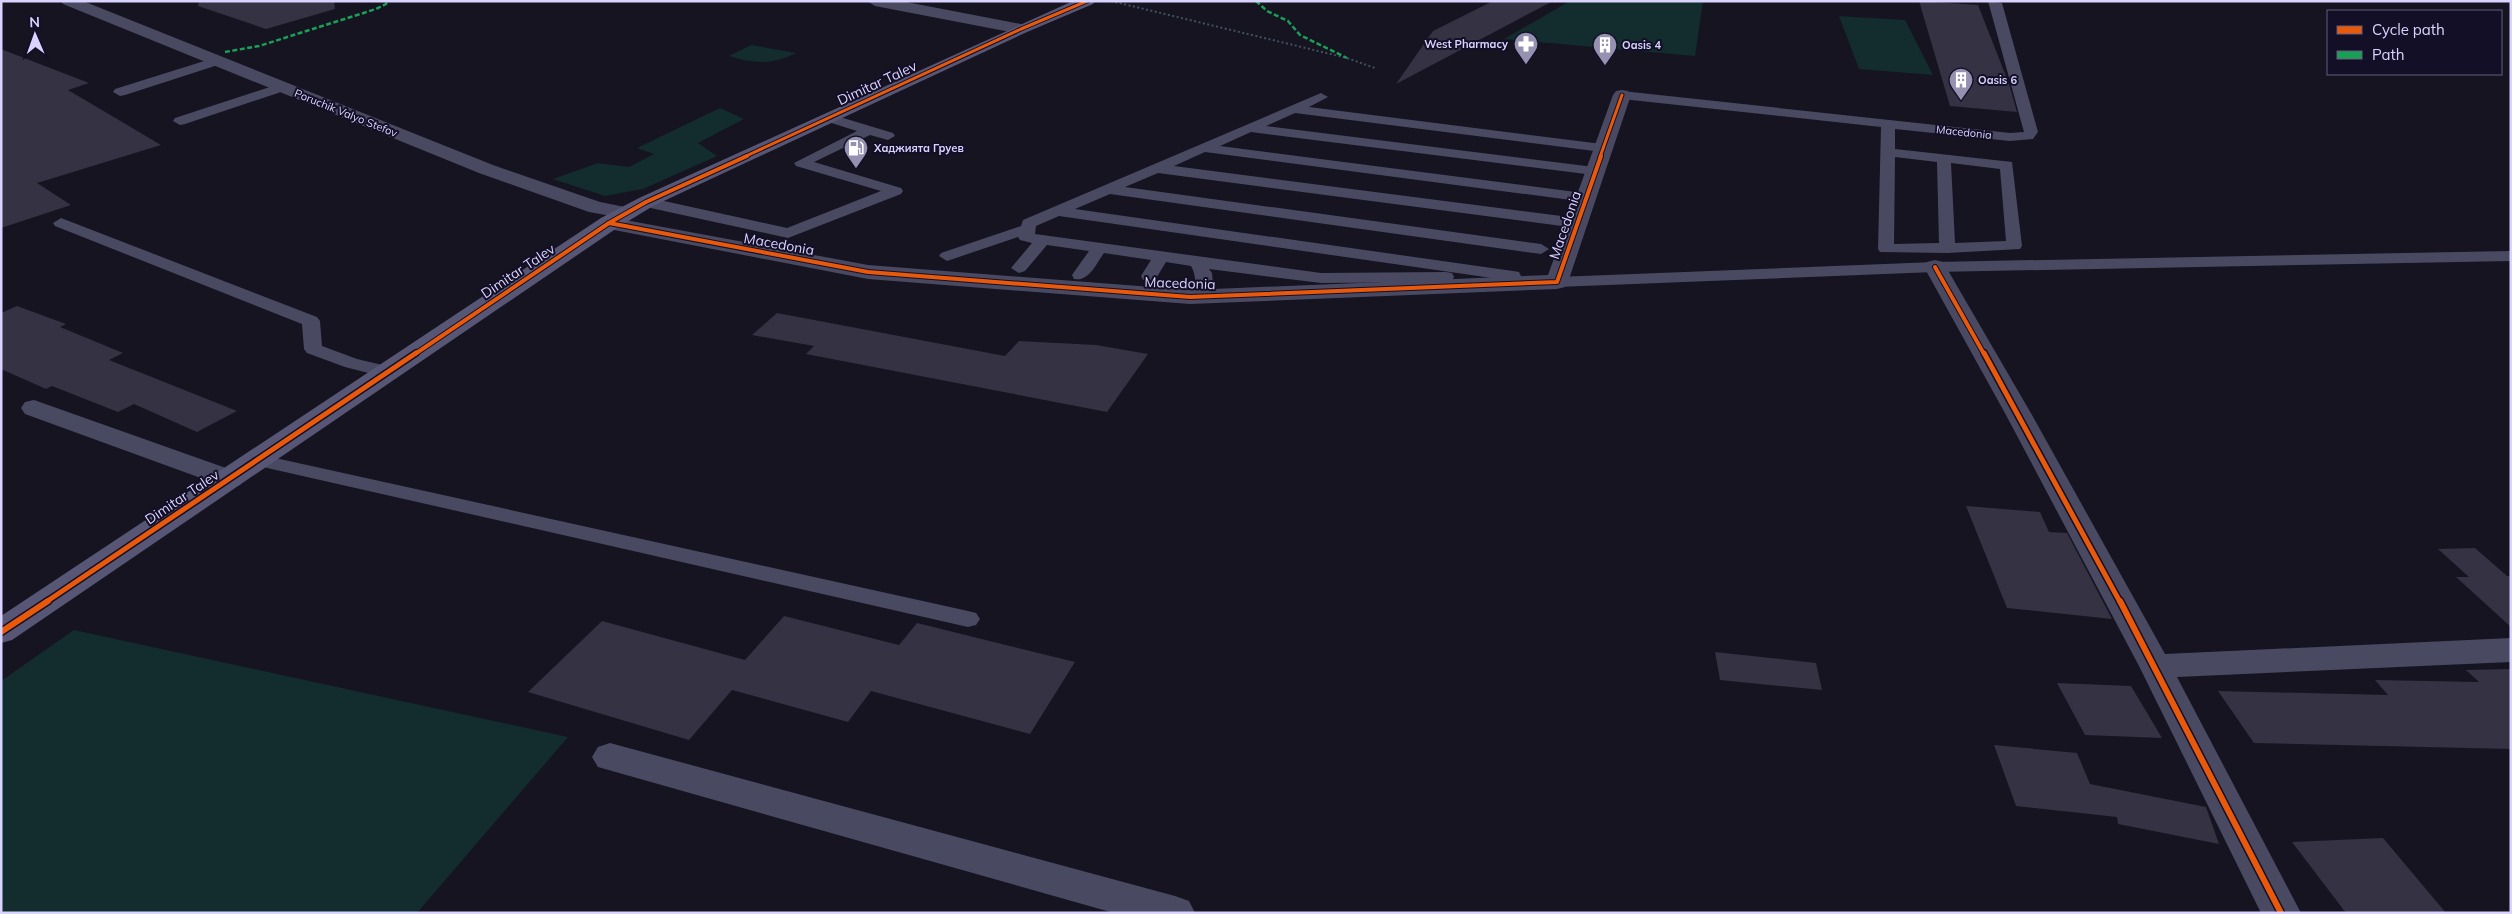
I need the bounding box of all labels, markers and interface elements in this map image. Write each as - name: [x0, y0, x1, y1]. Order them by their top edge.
- north arrow: [10, 10, 60, 60]
- legend: [2327, 10, 2502, 75]
- text: N: [29, 13, 40, 31]
- text: Cycle path: [2372, 20, 2445, 39]
- pharmacy icon: West Pharmacy: [1513, 31, 1539, 65]
- building icon: Oasis 4: [1592, 32, 1618, 66]
- place label: West Pharmacy: [1424, 37, 1508, 51]
- place label: Oasis 4: [1622, 38, 1661, 52]
- text: Path: [2372, 45, 2404, 64]
- street label: Dimitar Talev: [834, 57, 920, 109]
- building icon: Oasis 6: [1948, 67, 1974, 101]
- place label: Oasis 6: [1978, 73, 2017, 87]
- street label: Poruchik Valyo Stefov: [292, 86, 400, 140]
- street label: Macedonia: [1935, 122, 1993, 142]
- fuel station icon: Хаджията Груев: [843, 135, 869, 169]
- place label: Хаджията Груев: [873, 141, 964, 155]
- street label: Macedonia: [1545, 188, 1585, 262]
- street label: Macedonia: [742, 229, 816, 259]
- street label: Dimitar Talev: [478, 239, 559, 302]
- street label: Macedonia: [1144, 273, 1216, 293]
- street label: Dimitar Talev: [142, 465, 223, 528]

